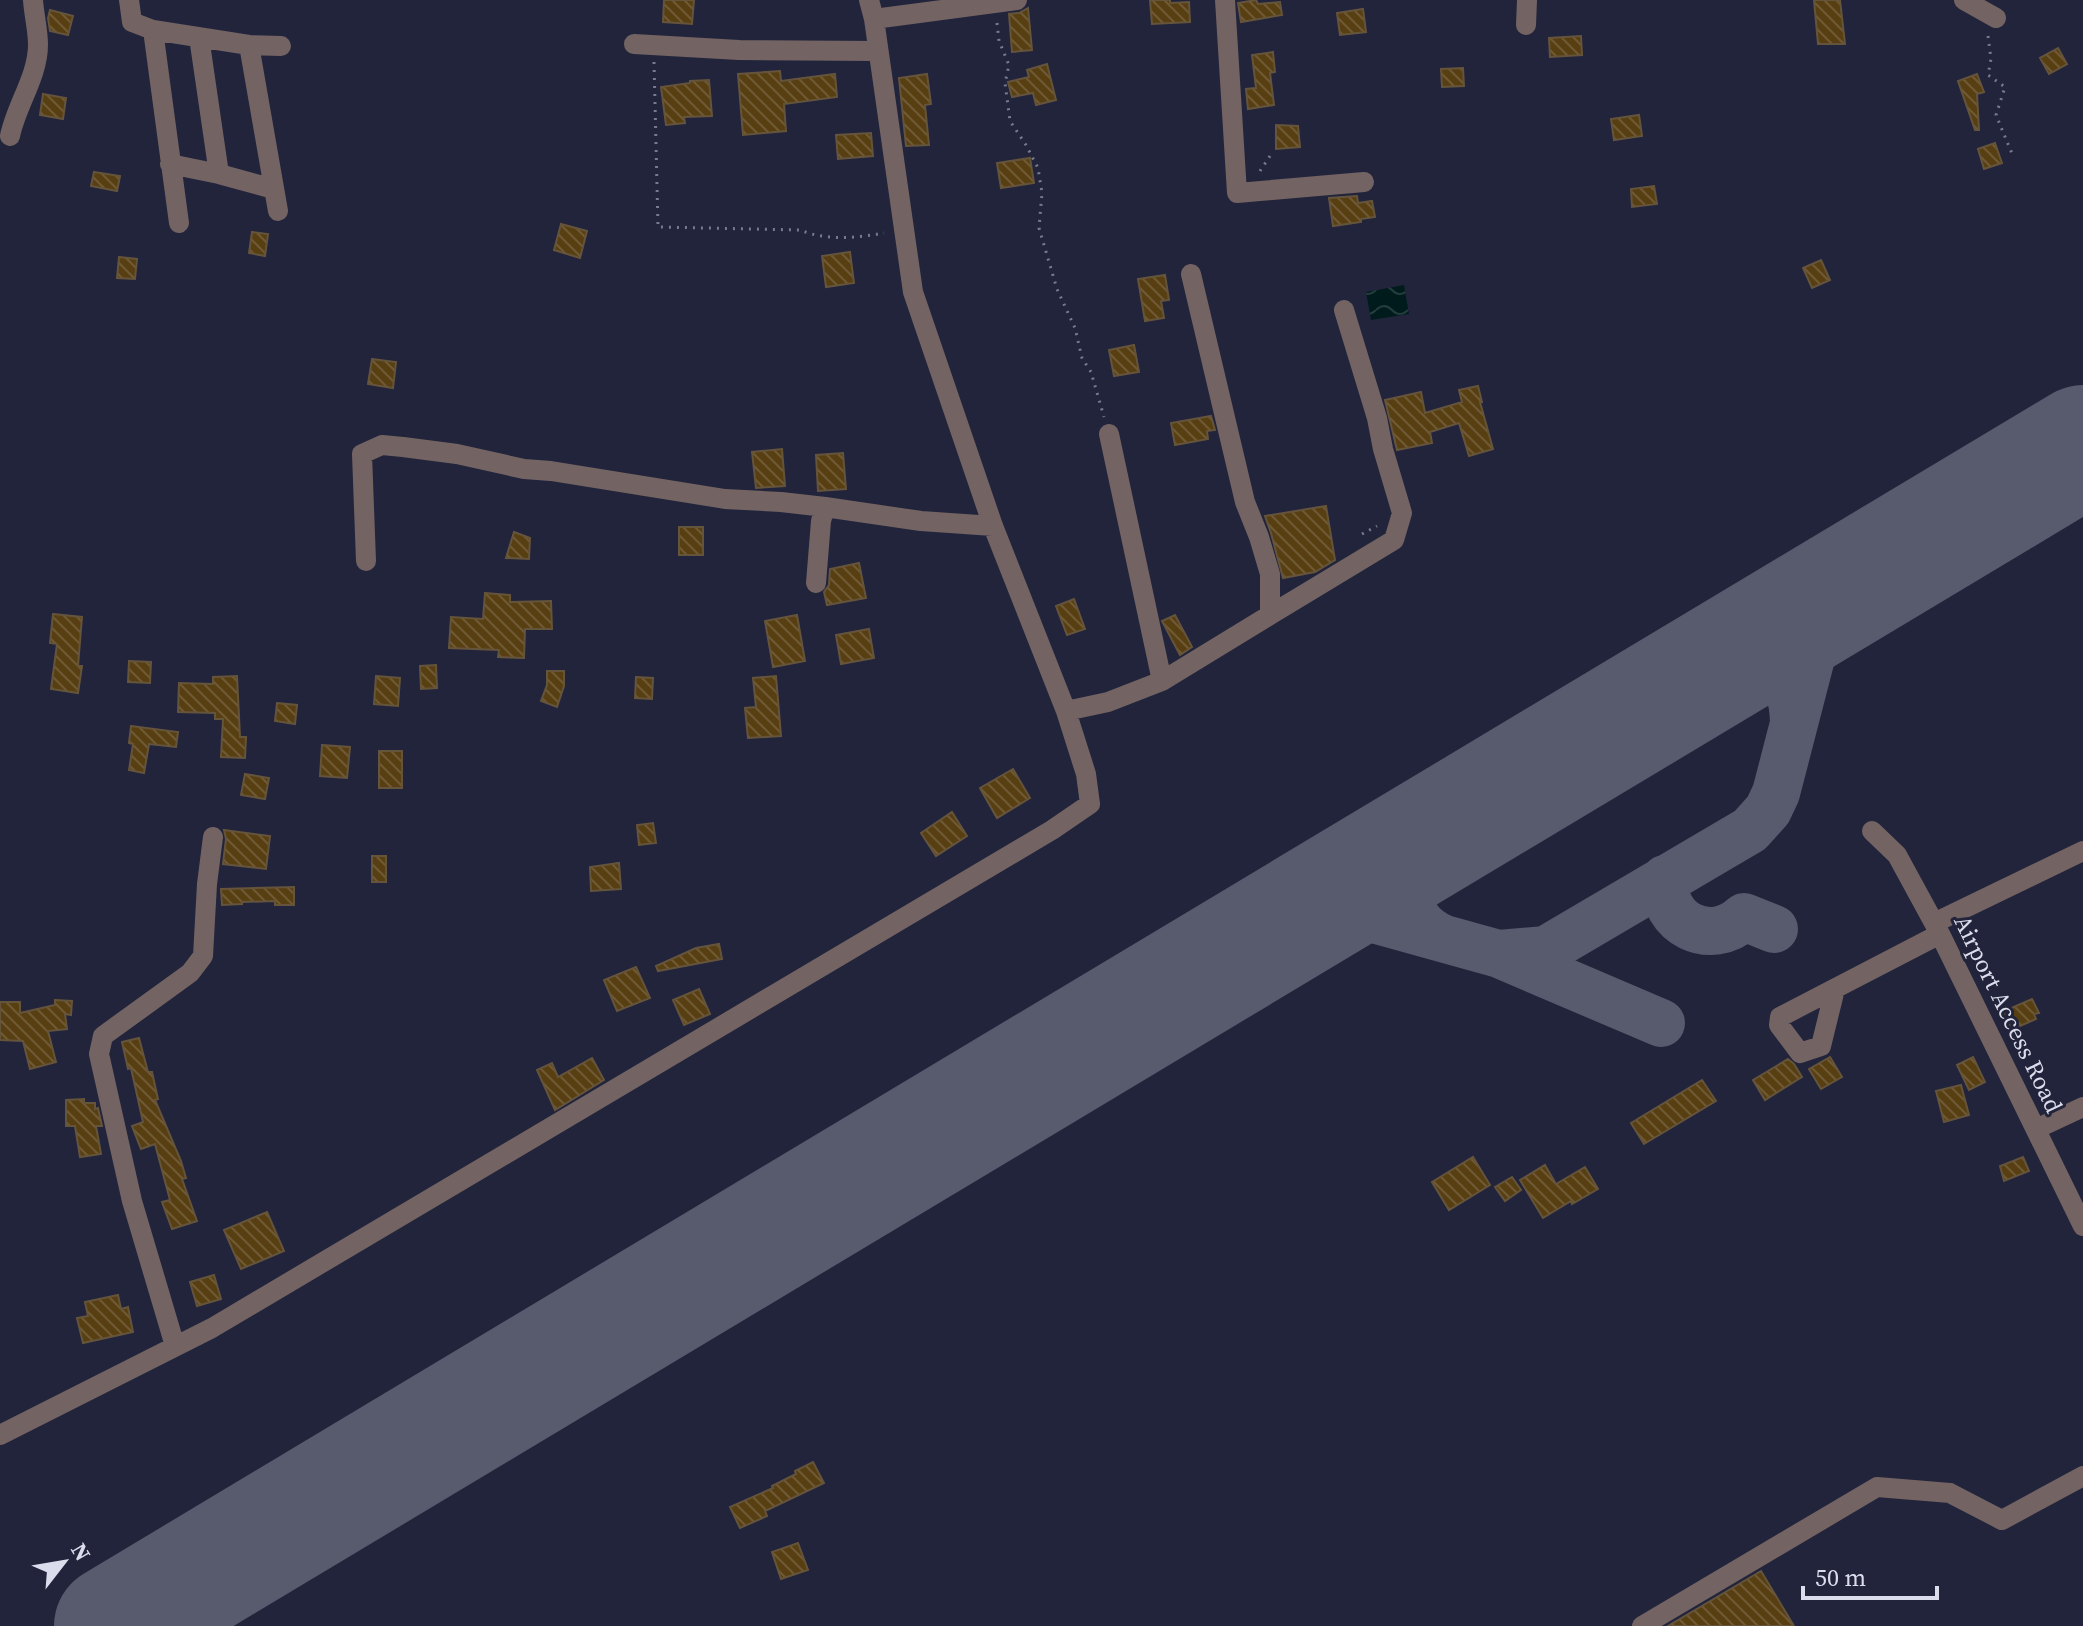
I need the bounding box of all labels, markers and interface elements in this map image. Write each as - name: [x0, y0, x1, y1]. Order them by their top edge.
- street label: Airport Access Road: [1946, 909, 2071, 1119]
- north arrow: [24, 1522, 104, 1602]
- text: N: [64, 1537, 98, 1566]
- scale bar: [1803, 1550, 1937, 1600]
- text: 50 m: [1815, 1561, 1866, 1594]

